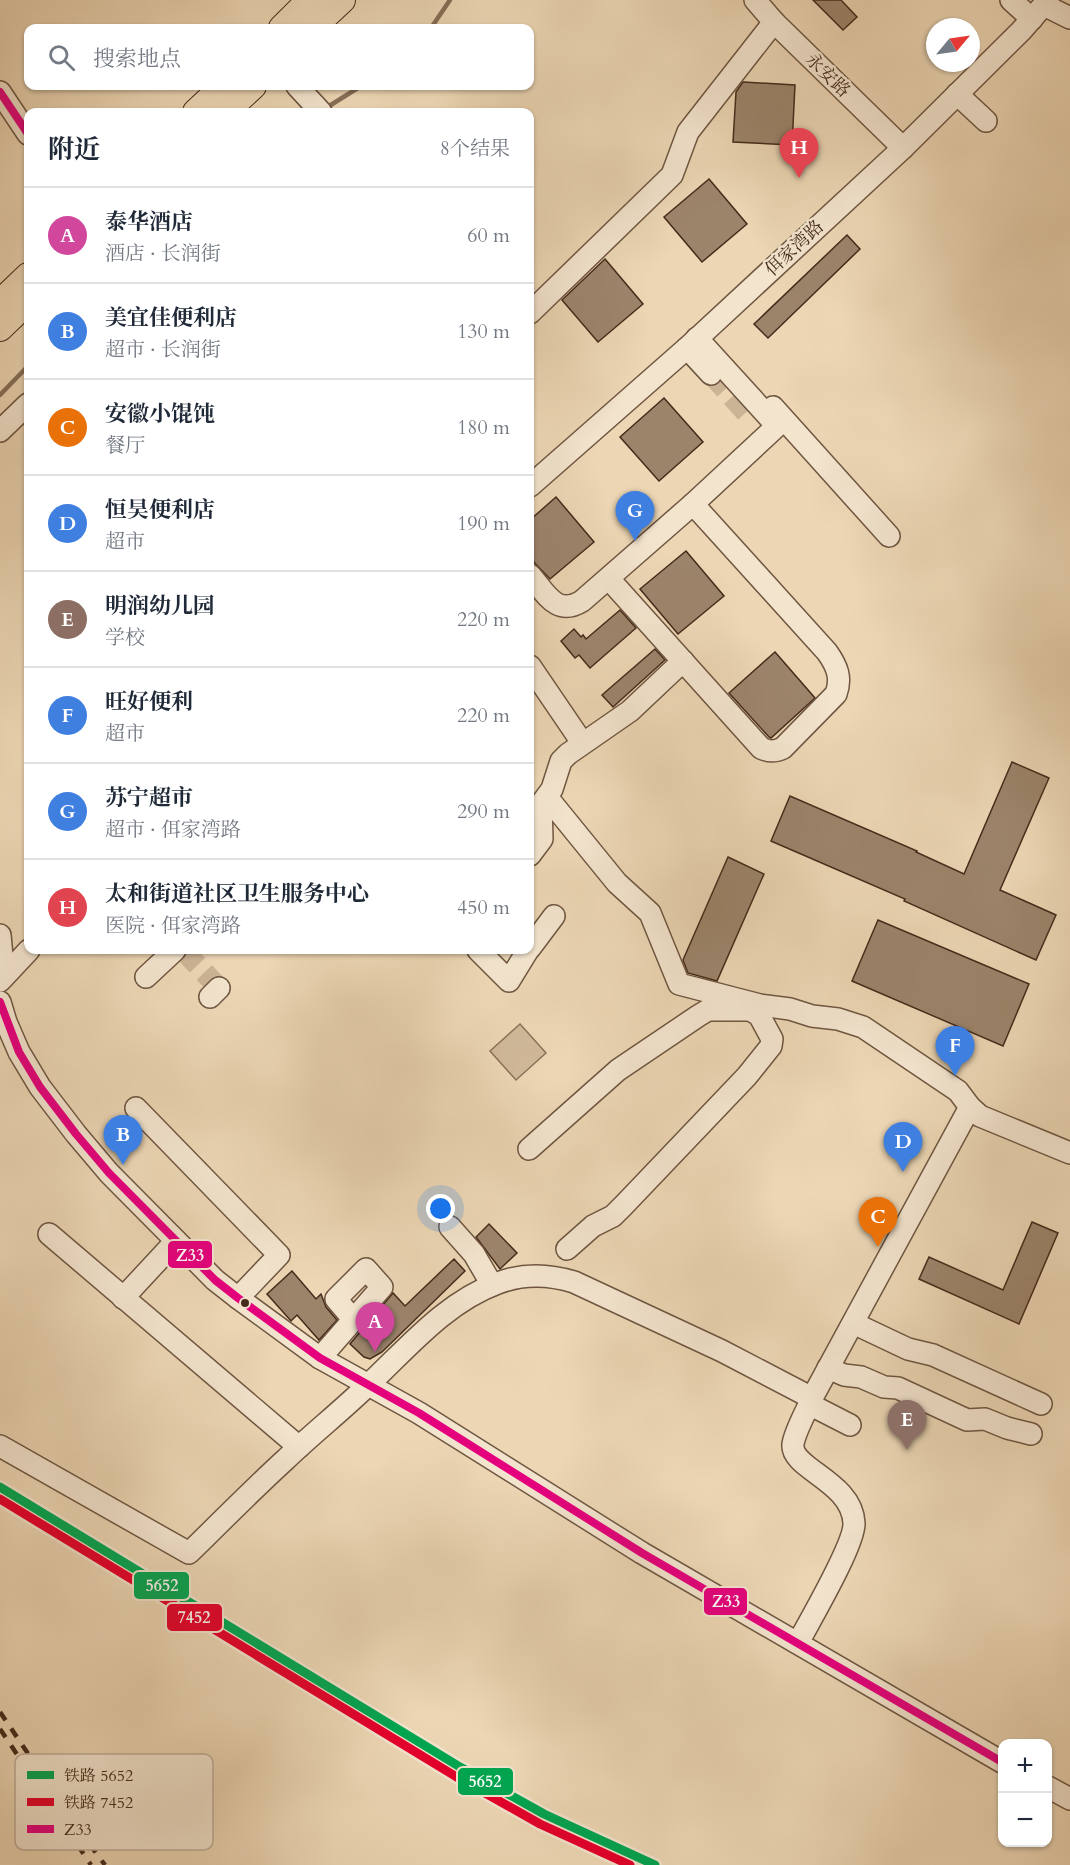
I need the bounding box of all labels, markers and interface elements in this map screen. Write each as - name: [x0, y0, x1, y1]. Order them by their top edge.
- north arrow: [926, 18, 980, 72]
- search box: [24, 24, 534, 90]
- icon: search: [45, 41, 78, 74]
- text: 搜索地点: [93, 44, 181, 74]
- street label: 永安路: [800, 48, 856, 103]
- pin: H: [780, 128, 818, 178]
- text: 附近: [48, 132, 100, 167]
- text: 8个结果: [440, 135, 510, 162]
- text: 泰华酒店: [105, 207, 193, 237]
- street label: 佴家湾路: [759, 215, 829, 282]
- text: A: [60, 222, 75, 249]
- text: 60 m: [467, 222, 510, 249]
- text: 酒店 · 长润街: [105, 240, 221, 267]
- text: 美宜佳便利店: [105, 303, 237, 333]
- text: B: [60, 318, 75, 345]
- text: 130 m: [457, 318, 510, 345]
- text: 超市 · 长润街: [105, 336, 221, 363]
- text: 安徽小馄饨: [105, 399, 215, 429]
- text: C: [60, 414, 75, 441]
- text: 180 m: [457, 414, 510, 441]
- text: 餐厅: [105, 432, 145, 459]
- pin: G: [616, 492, 654, 541]
- text: 恒昊便利店: [105, 495, 215, 525]
- text: D: [59, 510, 76, 537]
- text: 190 m: [457, 510, 510, 537]
- text: 超市: [105, 528, 145, 555]
- text: 明润幼儿园: [105, 591, 215, 621]
- text: E: [61, 606, 74, 633]
- text: 220 m: [457, 606, 510, 633]
- text: 学校: [105, 624, 145, 651]
- text: 旺好便利: [105, 687, 193, 717]
- text: F: [62, 702, 73, 729]
- text: 220 m: [457, 702, 510, 729]
- text: 超市: [105, 720, 145, 747]
- text: 苏宁超市: [105, 783, 193, 813]
- text: G: [59, 798, 76, 825]
- text: 290 m: [457, 798, 510, 825]
- text: 超市 · 佴家湾路: [105, 816, 241, 843]
- text: 太和街道社区卫生服务中心: [105, 879, 369, 909]
- text: H: [59, 894, 76, 921]
- text: 450 m: [457, 894, 510, 921]
- text: 医院 · 佴家湾路: [105, 912, 241, 939]
- pin: F: [936, 1026, 974, 1076]
- pin: B: [104, 1116, 142, 1165]
- pin: D: [884, 1122, 922, 1172]
- your location: [426, 1194, 455, 1223]
- pin: C: [858, 1198, 898, 1247]
- line badge: Z33: [167, 1240, 213, 1269]
- text: Z33: [176, 1245, 204, 1267]
- unlabelled marker: [239, 1297, 251, 1309]
- pin: A: [356, 1302, 394, 1352]
- pin: E: [888, 1400, 926, 1450]
- line badge: 5652: [133, 1571, 190, 1600]
- text: 5652: [146, 1575, 178, 1597]
- line badge: Z33: [703, 1587, 748, 1616]
- text: Z33: [712, 1591, 740, 1613]
- line badge: 7452: [166, 1603, 223, 1632]
- text: 7452: [178, 1607, 210, 1629]
- map controls: [998, 1739, 1052, 1847]
- button: +: [998, 1739, 1052, 1793]
- legend: [15, 1754, 213, 1850]
- text: 铁路 5652: [64, 1765, 133, 1787]
- line badge: 5652: [457, 1767, 514, 1796]
- text: 5652: [469, 1771, 501, 1793]
- text: 铁路 7452: [64, 1792, 133, 1814]
- button: −: [998, 1793, 1052, 1847]
- text: Z33: [64, 1819, 92, 1841]

